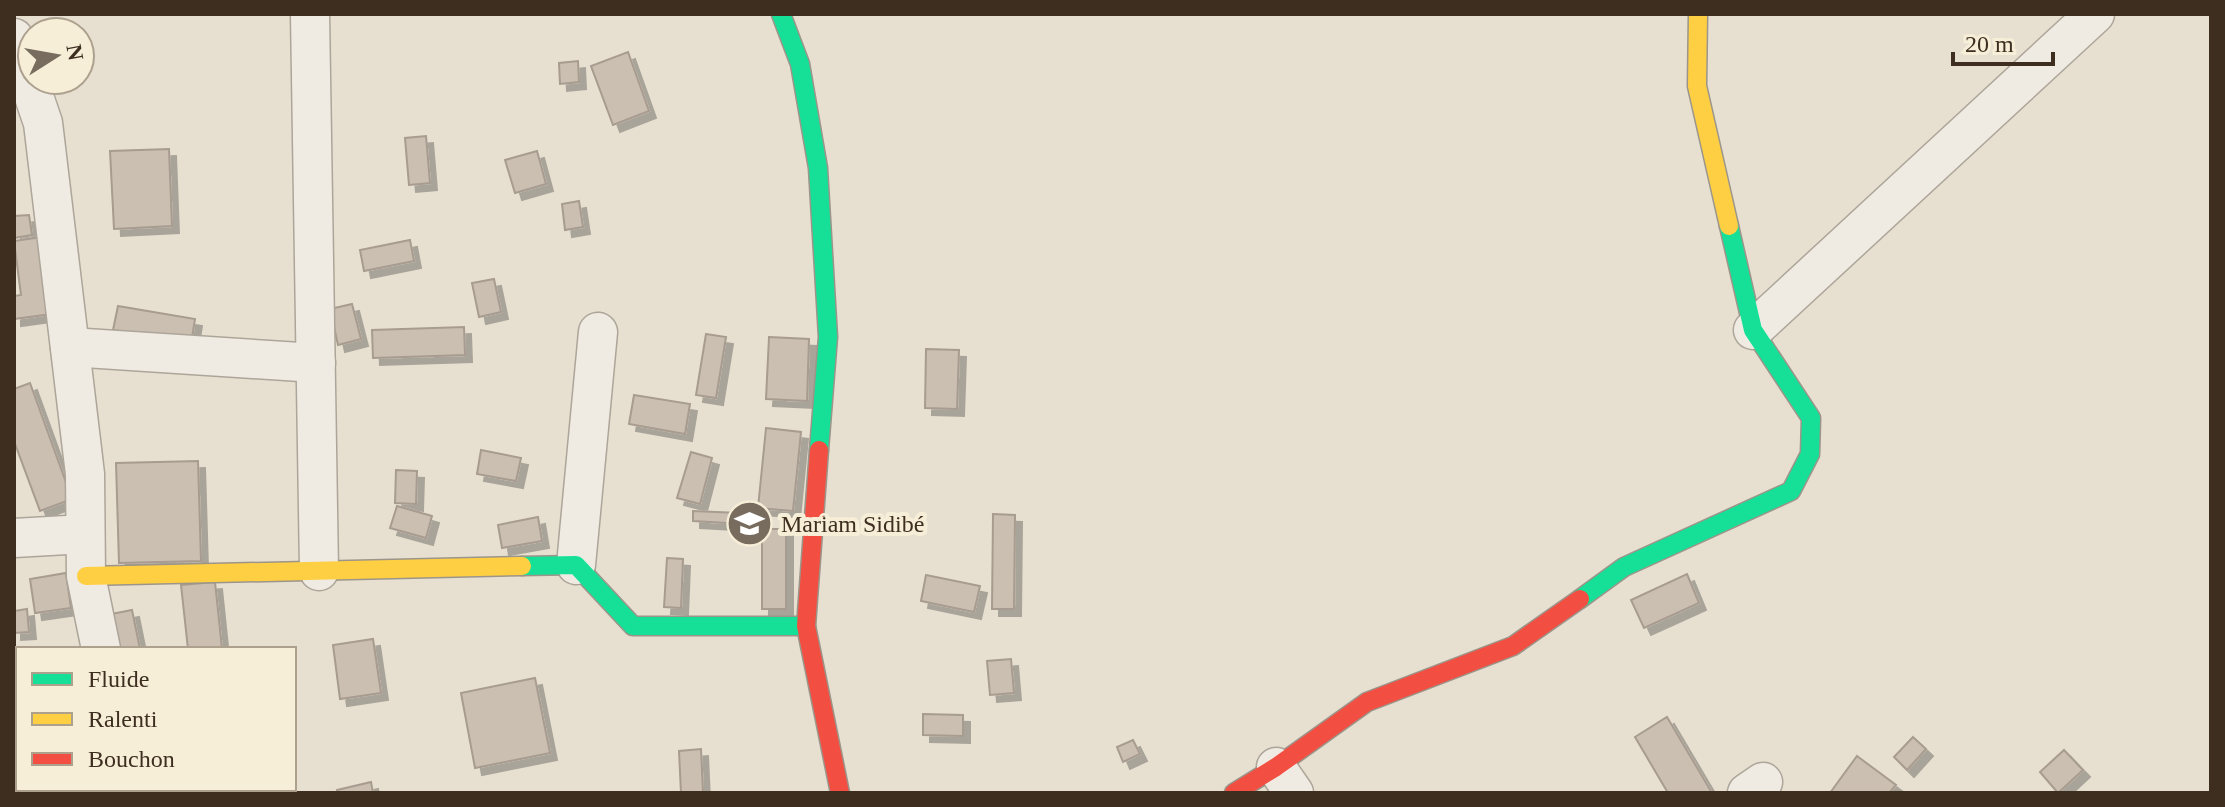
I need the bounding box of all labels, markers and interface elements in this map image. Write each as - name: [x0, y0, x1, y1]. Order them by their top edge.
- north arrow: [16, 16, 96, 96]
- scale bar: [1953, 16, 2053, 66]
- text: 20 m: [1965, 31, 2014, 57]
- text: N: [61, 42, 89, 63]
- school or university icon: Mariam Sidibé: [726, 500, 774, 548]
- place label: Mariam Sidibé: [781, 511, 924, 537]
- legend: [16, 647, 296, 791]
- text: Fluide: [88, 666, 149, 692]
- text: Ralenti: [88, 706, 158, 732]
- text: Bouchon: [88, 746, 175, 772]

